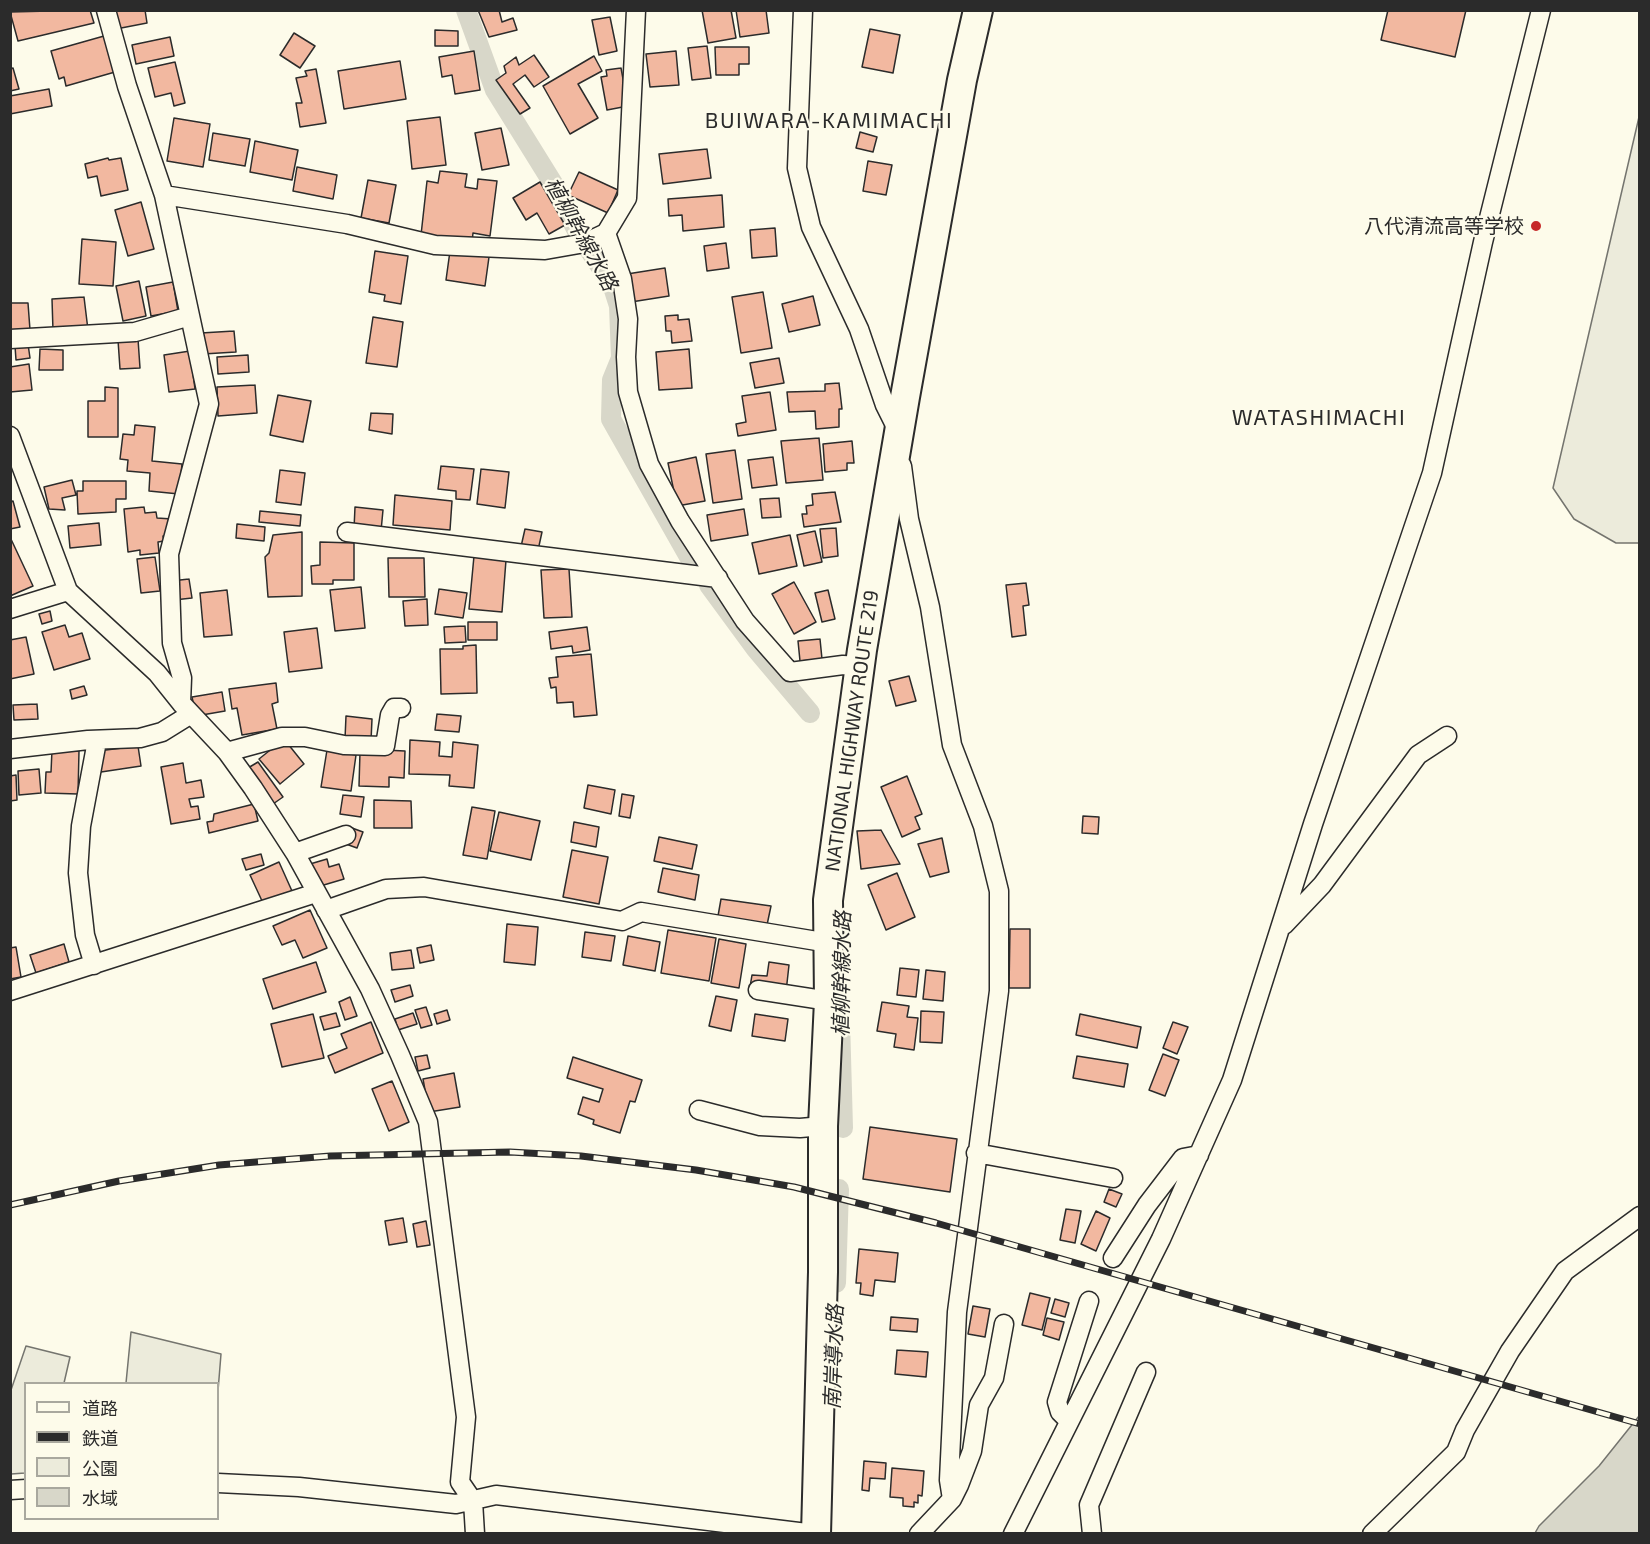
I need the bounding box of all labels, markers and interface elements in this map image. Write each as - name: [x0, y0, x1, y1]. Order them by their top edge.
- district label: BUIWARA-KAMIMACHI: [705, 108, 953, 134]
- water label: 植柳幹線水路: [539, 173, 623, 295]
- place label: 八代清流高等学校: [1364, 214, 1524, 238]
- marker: 八代清流高等学校: [1529, 219, 1543, 233]
- district label: WATASHIMACHI: [1232, 405, 1406, 431]
- street label: NATIONAL HIGHWAY ROUTE 219: [820, 589, 884, 873]
- water label: 植柳幹線水路: [828, 911, 856, 1037]
- water label: 南岸導水路: [820, 1304, 848, 1410]
- legend: [24, 1382, 219, 1520]
- text: 道路: [82, 1397, 118, 1419]
- text: 鉄道: [82, 1427, 118, 1449]
- text: 公園: [82, 1457, 118, 1479]
- text: 水域: [82, 1487, 118, 1509]

